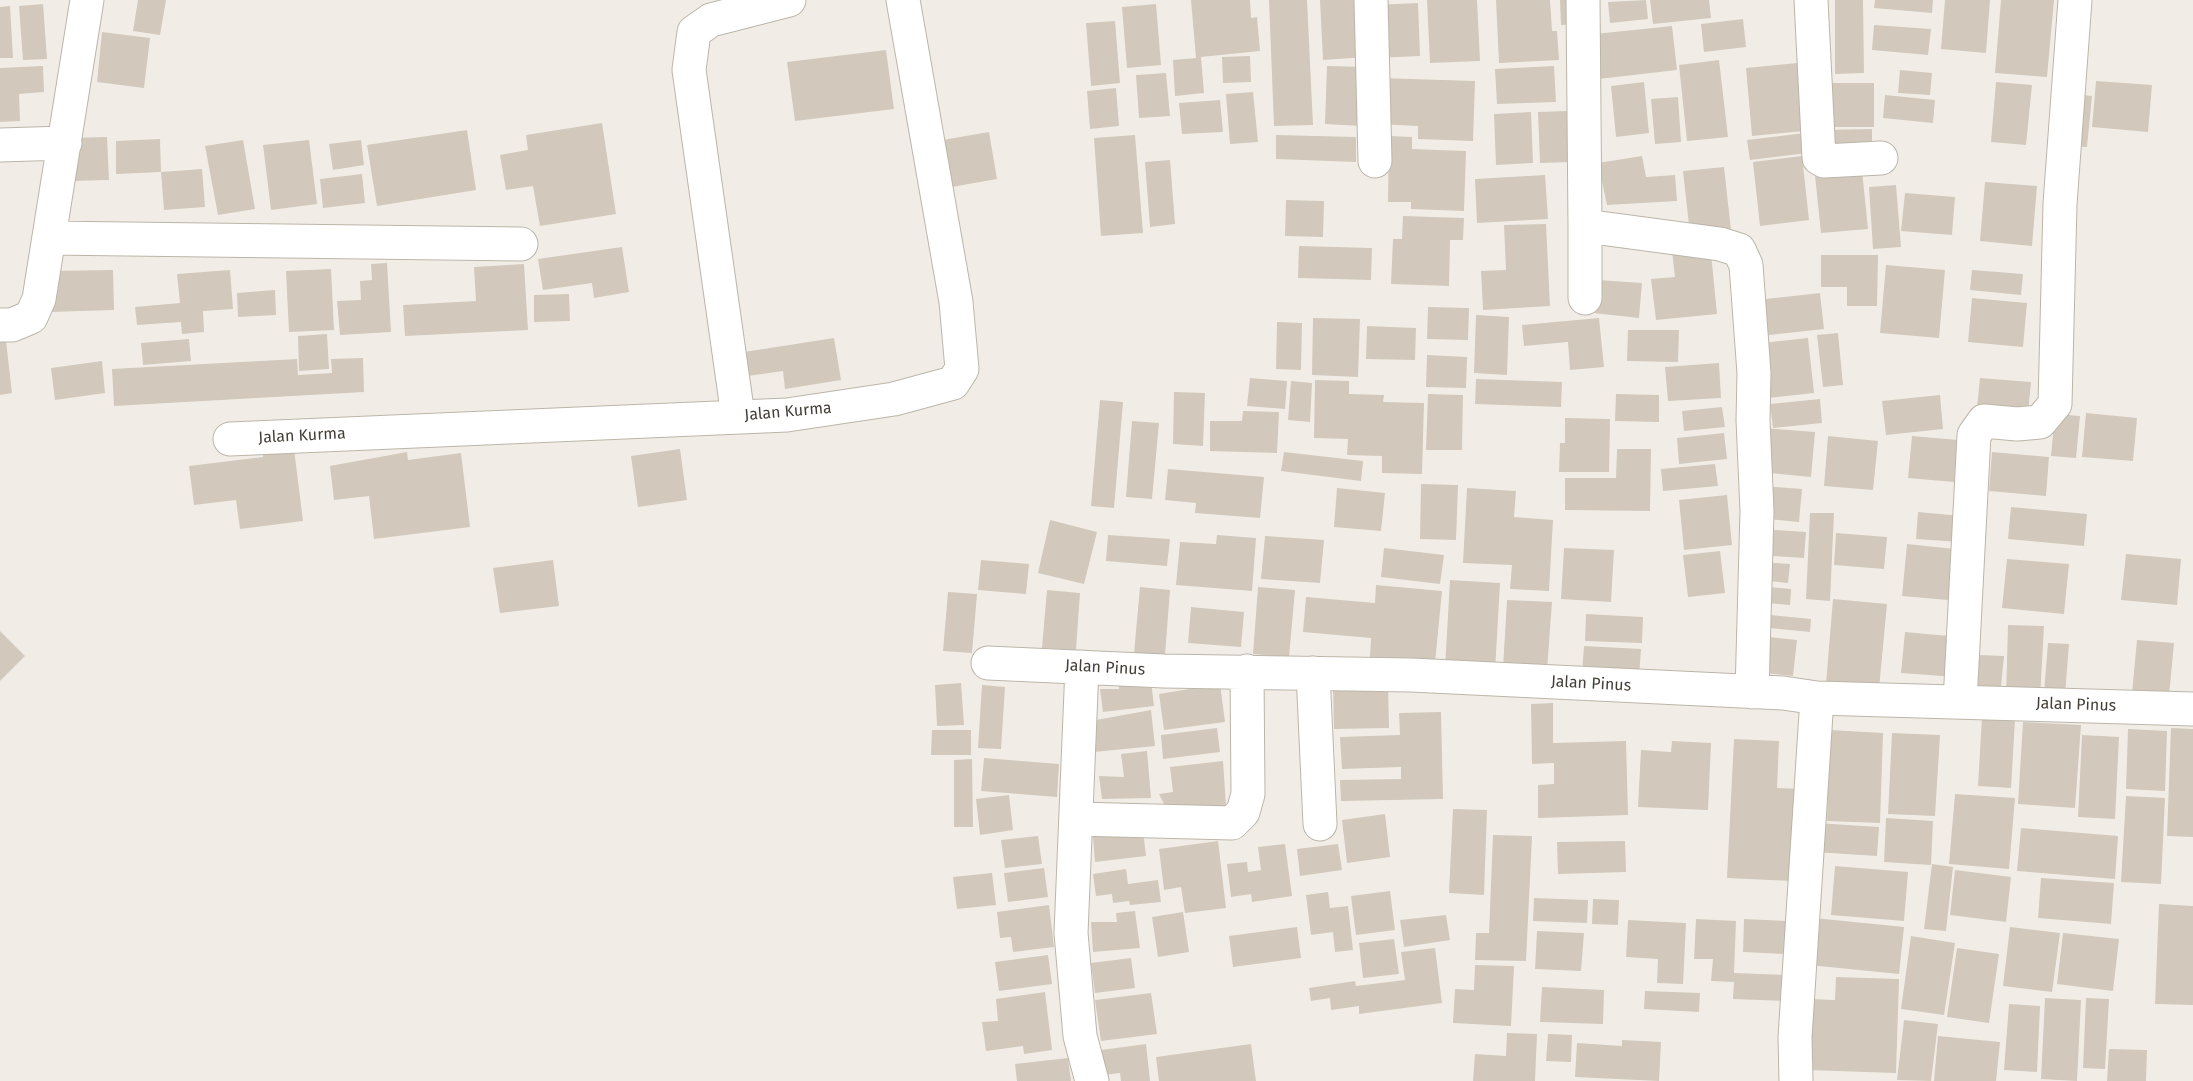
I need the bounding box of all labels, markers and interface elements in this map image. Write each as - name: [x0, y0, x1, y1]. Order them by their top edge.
- street label: Jalan Kurma: [744, 399, 832, 425]
- street label: Jalan Kurma: [258, 424, 346, 448]
- street label: Jalan Pinus: [1064, 656, 1146, 680]
- street label: Jalan Pinus: [1550, 672, 1632, 696]
- street label: Jalan Pinus: [2036, 694, 2116, 716]

